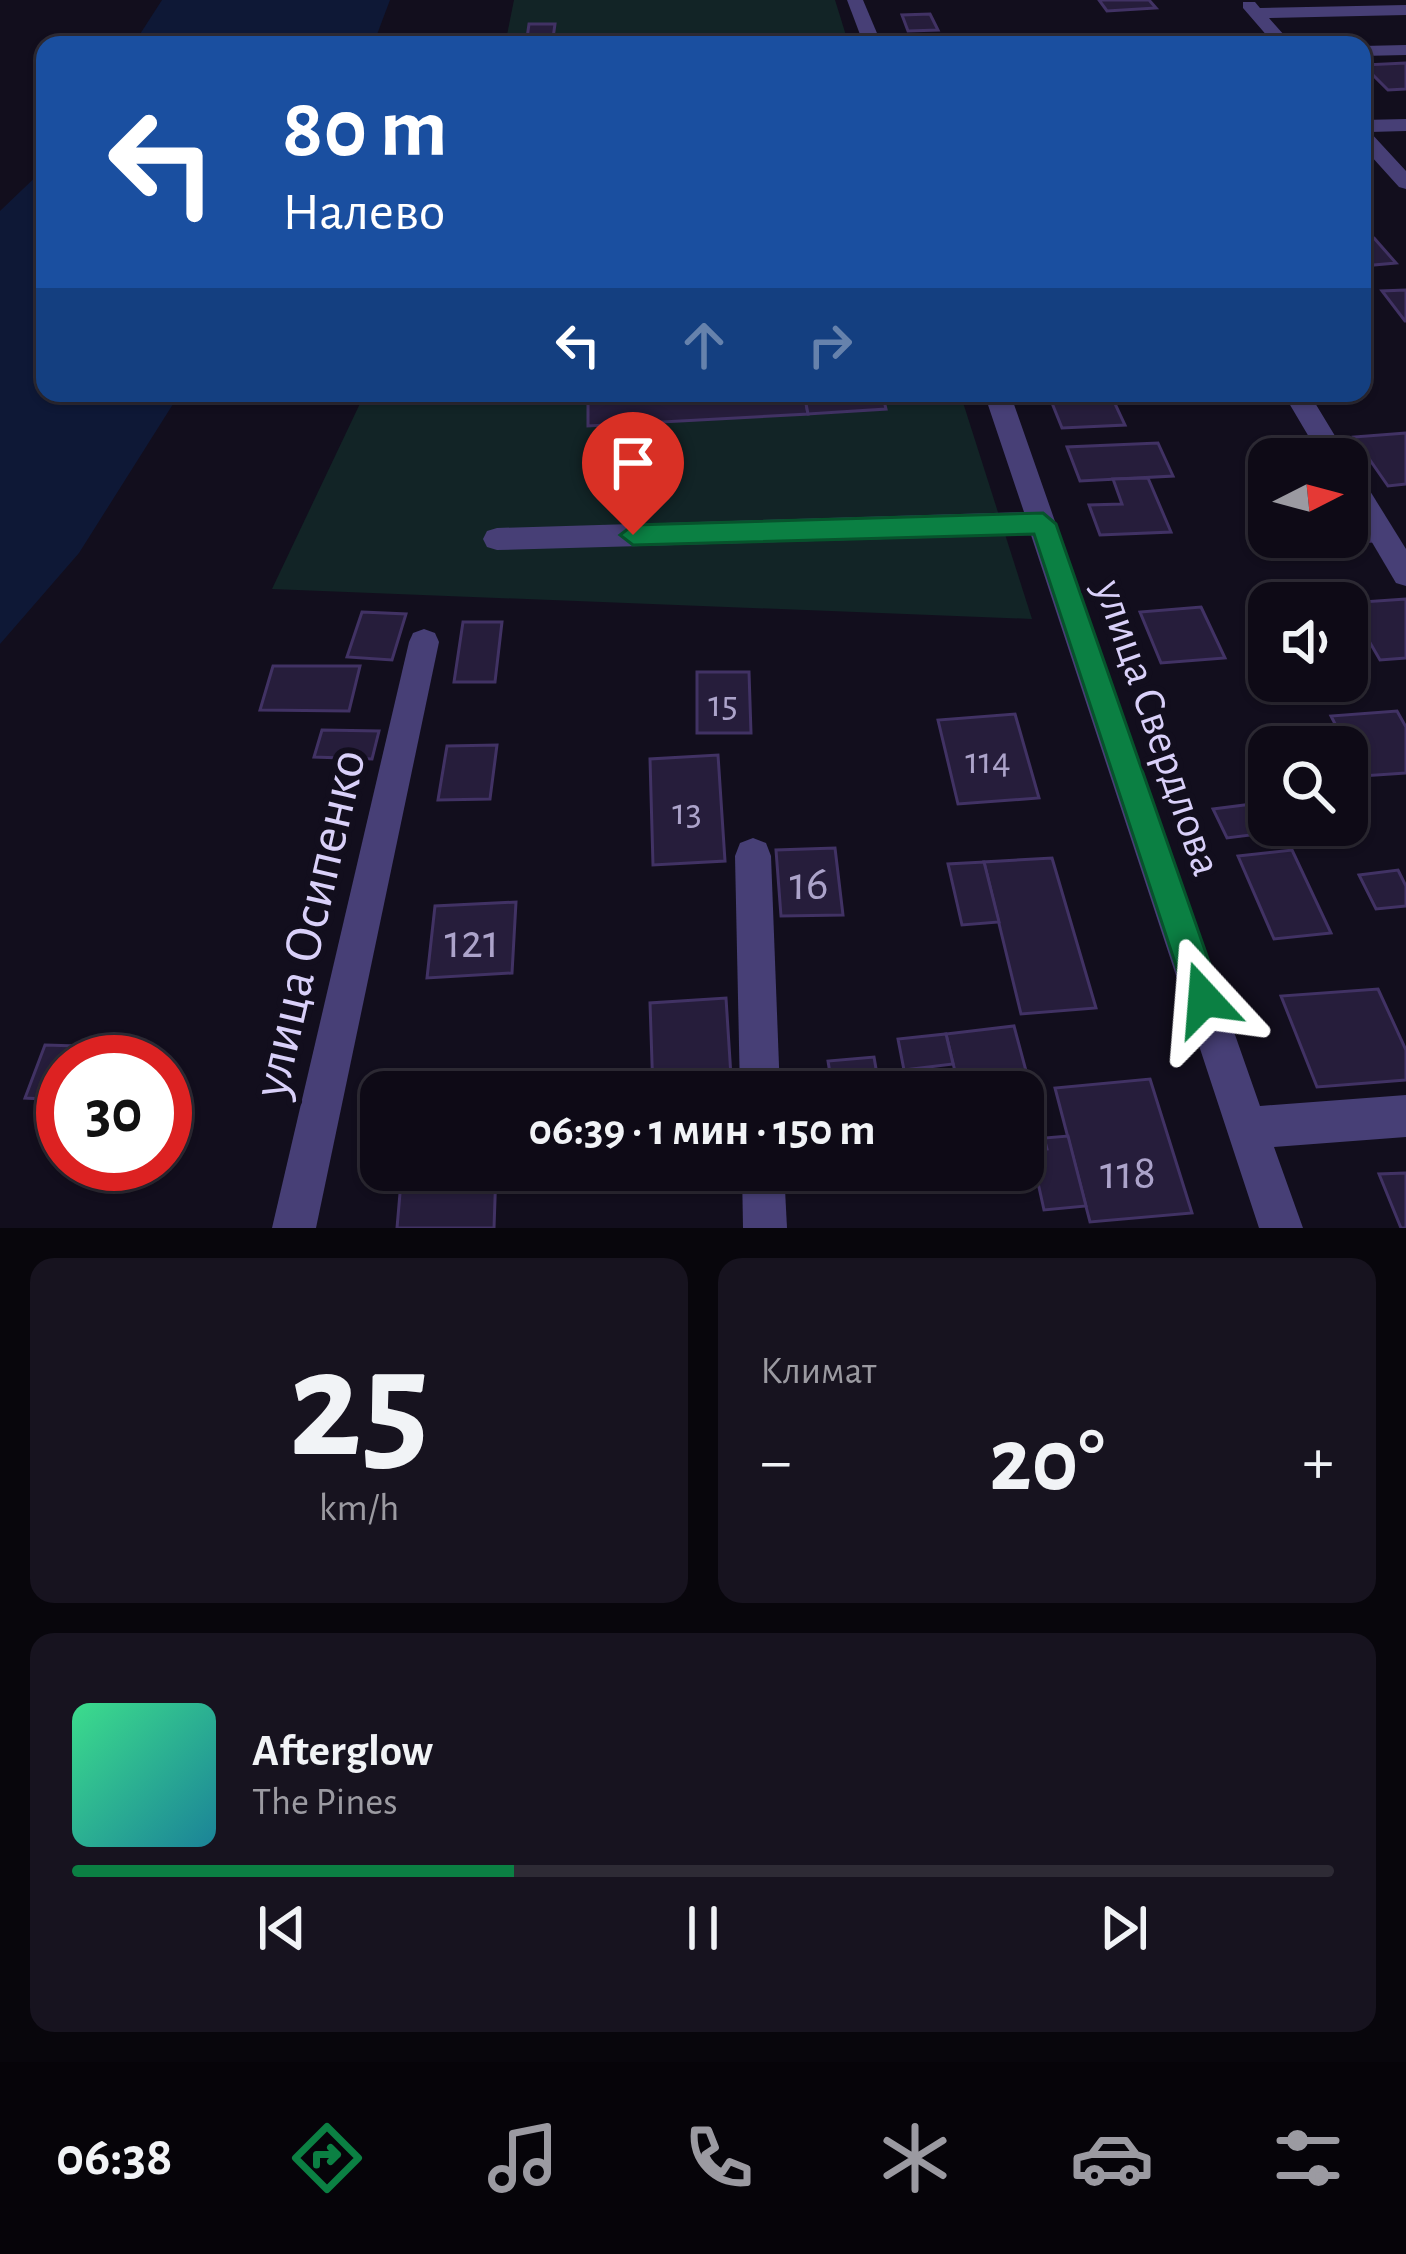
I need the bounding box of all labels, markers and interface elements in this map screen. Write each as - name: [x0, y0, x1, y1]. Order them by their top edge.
- icon: left: [84, 84, 240, 240]
- text: 80 m: [282, 88, 448, 172]
- text: Налево: [282, 186, 445, 240]
- icon: left: [545, 312, 611, 378]
- icon: ahead: [671, 312, 737, 378]
- icon: right: [797, 312, 863, 378]
- pin: [582, 412, 684, 535]
- icon: arrive: [600, 430, 666, 496]
- north arrow: [1248, 438, 1368, 558]
- map controls: [1248, 438, 1368, 846]
- street label: улица Свердлова: [1086, 573, 1229, 881]
- button: sound: [1248, 582, 1368, 702]
- house number: 15: [708, 685, 738, 724]
- button: search: [1248, 726, 1368, 846]
- house number: 114: [965, 742, 1011, 781]
- street label: улица Осипенко: [244, 745, 376, 1103]
- house number: 13: [672, 793, 702, 832]
- house number: 16: [789, 861, 829, 909]
- house number: 121: [445, 919, 499, 967]
- position arrow: [1141, 936, 1267, 1062]
- speed limit sign: 30: [36, 1035, 192, 1191]
- text: 06:39 · 1 мин · 150 m: [529, 1108, 875, 1153]
- house number: 118: [1100, 1150, 1156, 1198]
- text: 25: [289, 1329, 429, 1485]
- text: Климат: [760, 1352, 876, 1391]
- text: 20°: [989, 1417, 1105, 1507]
- text: −: [760, 1429, 792, 1495]
- text: +: [1302, 1429, 1334, 1495]
- text: km/h: [319, 1489, 399, 1528]
- text: Afterglow: [252, 1729, 433, 1774]
- text: The Pines: [252, 1783, 398, 1822]
- icon: previous: [249, 1895, 315, 1961]
- icon: pause: [670, 1895, 736, 1961]
- icon: next: [1091, 1895, 1157, 1961]
- icon: directions: [285, 2116, 369, 2200]
- icon: music: [481, 2116, 565, 2200]
- icon: phone: [677, 2116, 761, 2200]
- icon: climate: [873, 2116, 957, 2200]
- icon: car: [1070, 2116, 1154, 2200]
- icon: filters: [1266, 2116, 1350, 2200]
- text: 06:38: [56, 2131, 173, 2185]

